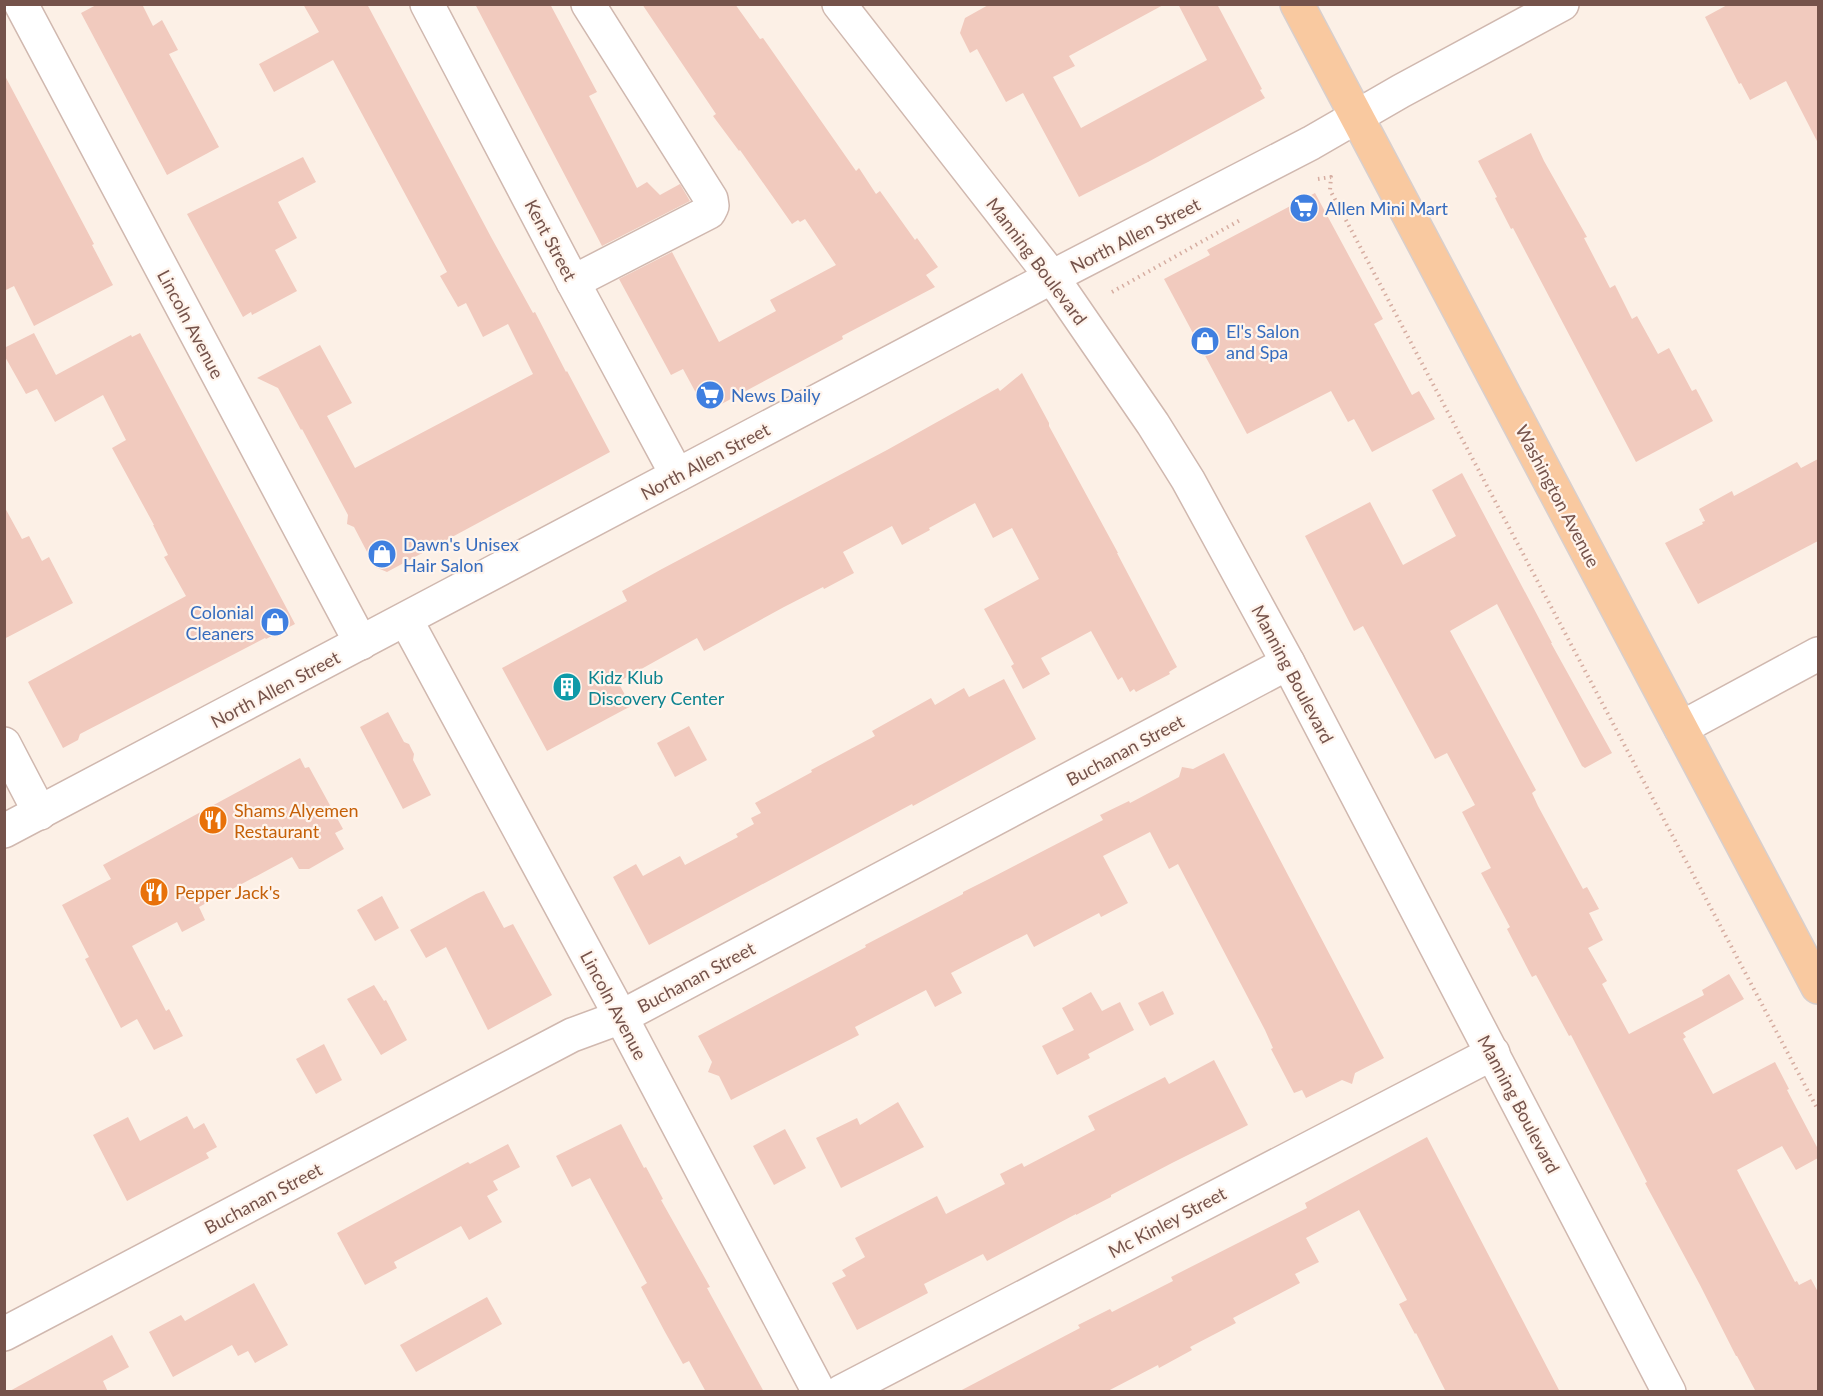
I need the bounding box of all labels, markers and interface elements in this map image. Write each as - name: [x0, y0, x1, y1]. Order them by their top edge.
- supermarket icon: Allen Mini Mart: [1288, 192, 1320, 224]
- street label: Manning Boulevard: [982, 193, 1092, 329]
- street label: North Allen Street: [1066, 193, 1204, 277]
- street label: Kent Street: [520, 195, 582, 285]
- place label: Allen Mini Mart: [1325, 197, 1449, 219]
- street label: Lincoln Avenue: [153, 266, 229, 382]
- place label: El's Salon and Spa: [1226, 320, 1300, 363]
- shop icon: El's Salon and Spa: [1189, 325, 1221, 357]
- supermarket icon: News Daily: [694, 379, 726, 411]
- place label: News Daily: [731, 384, 821, 406]
- street label: North Allen Street: [637, 417, 774, 504]
- street label: Washington Avenue: [1511, 421, 1605, 571]
- place label: Dawn's Unisex Hair Salon: [403, 533, 519, 576]
- shop icon: Dawn's Unisex Hair Salon: [366, 538, 398, 570]
- place label: Colonial Cleaners: [185, 601, 254, 644]
- street label: Manning Boulevard: [1247, 601, 1339, 747]
- shop icon: Colonial Cleaners: [259, 606, 291, 638]
- street label: North Allen Street: [207, 645, 344, 732]
- place label: Kidz Klub Discovery Center: [588, 666, 725, 709]
- building icon: Kidz Klub Discovery Center: [551, 671, 583, 703]
- street label: Buchanan Street: [1062, 709, 1188, 790]
- place label: Shams Alyemen Restaurant: [234, 799, 359, 842]
- restaurant icon: Shams Alyemen Restaurant: [197, 804, 229, 836]
- restaurant icon: Pepper Jack's: [138, 876, 170, 908]
- place label: Pepper Jack's: [175, 881, 280, 903]
- street label: Buchanan Street: [633, 936, 759, 1017]
- street label: Lincoln Avenue: [576, 947, 652, 1063]
- street label: Manning Boulevard: [1473, 1031, 1565, 1177]
- street label: Buchanan Street: [200, 1157, 326, 1238]
- street label: Mc Kinley Street: [1104, 1181, 1230, 1262]

